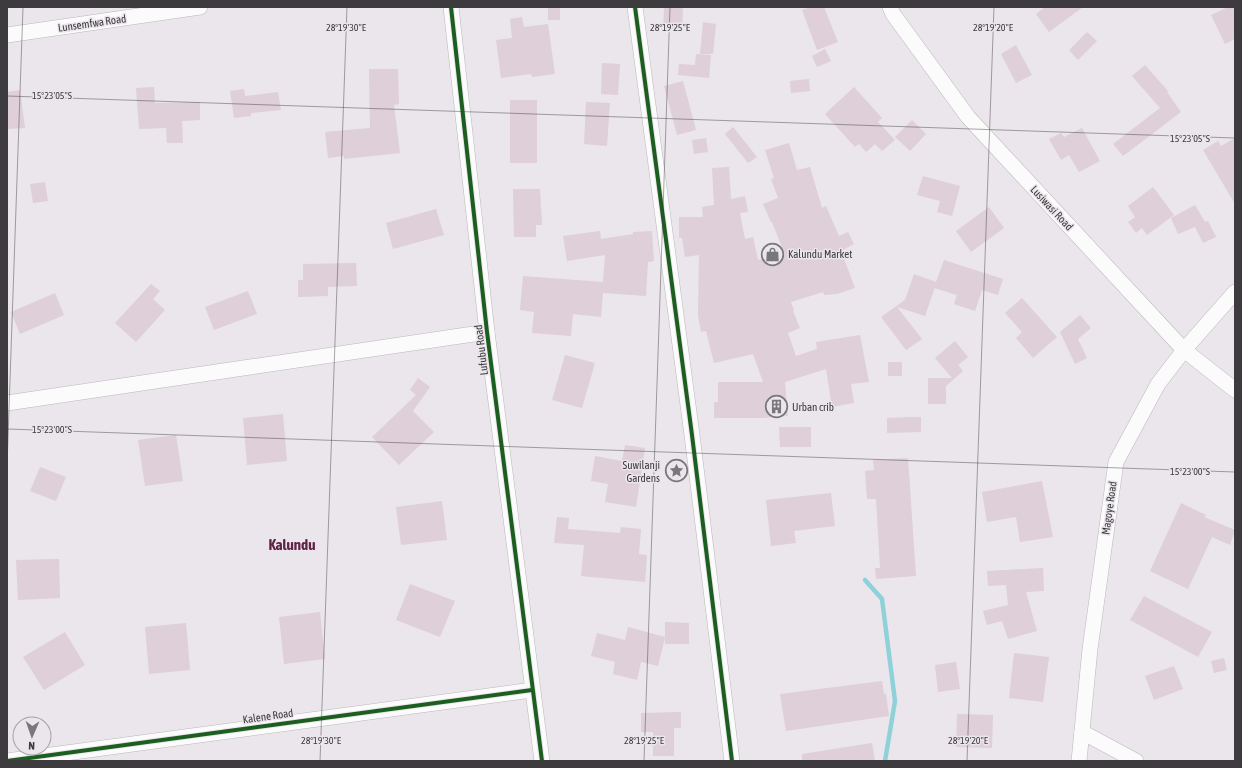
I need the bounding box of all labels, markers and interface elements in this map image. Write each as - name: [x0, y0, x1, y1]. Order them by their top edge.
- street label: Lunsemfwa Road: [57, 12, 127, 34]
- text: 28°19'30"E: [326, 22, 367, 33]
- text: 28°19'25"E: [650, 22, 691, 33]
- text: 28°19'20"E: [973, 22, 1014, 33]
- text: 15°23'05"S: [32, 90, 72, 101]
- text: 15°23'05"S: [1170, 133, 1210, 144]
- street label: Lusiwasi Road: [1028, 183, 1076, 233]
- shop icon: Kalundu Market: [760, 241, 786, 267]
- place label: Kalundu Market: [788, 248, 852, 260]
- street label: Lufubu Road: [472, 324, 490, 376]
- building icon: Urban crib: [763, 394, 789, 420]
- place label: Urban crib: [792, 401, 834, 413]
- text: 15°23'00"S: [32, 424, 72, 435]
- place icon: Suwilanji Gardens: [663, 458, 689, 484]
- place label: Suwilanji Gardens: [623, 459, 660, 484]
- text: 15°23'00"S: [1170, 466, 1210, 477]
- street label: Magoye Road: [1099, 480, 1119, 536]
- district label: Kalundu: [269, 536, 315, 553]
- street label: Kalene Road: [242, 707, 294, 725]
- north arrow: [12, 716, 52, 756]
- text: 28°19'30"E: [301, 735, 342, 746]
- text: 28°19'25"E: [624, 735, 665, 746]
- text: 28°19'20"E: [948, 735, 989, 746]
- text: N: [28, 740, 35, 752]

